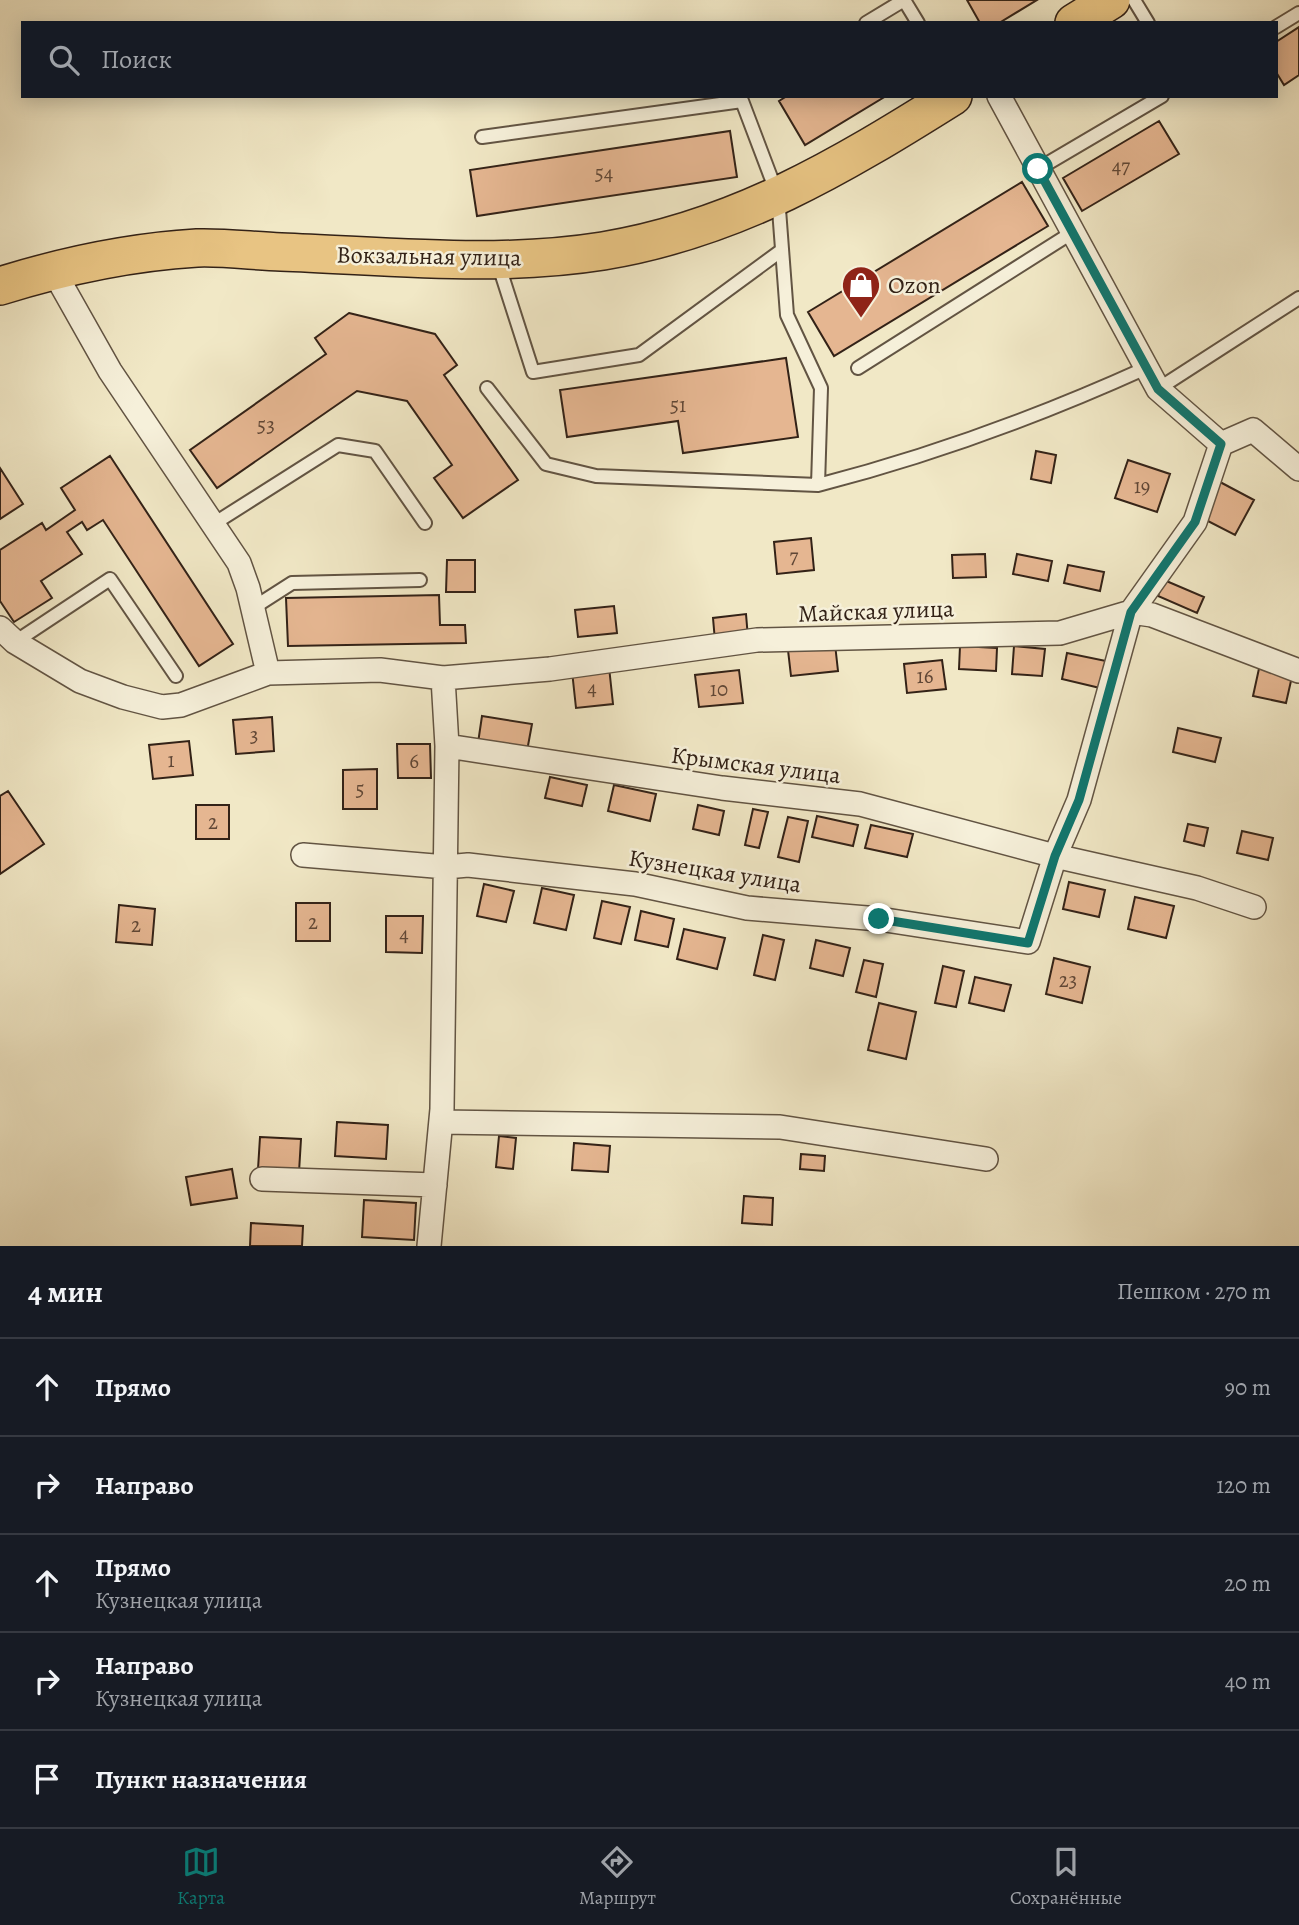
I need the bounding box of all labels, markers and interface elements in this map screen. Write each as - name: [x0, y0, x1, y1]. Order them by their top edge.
- search box: [21, 21, 1278, 98]
- icon: search: [45, 41, 83, 79]
- text: Поиск: [101, 42, 172, 77]
- house number: 47: [1112, 152, 1130, 180]
- route start: [1022, 153, 1053, 184]
- house number: 54: [595, 159, 613, 187]
- street label: Вокзальная улица: [336, 238, 522, 274]
- shop icon: Ozon: [840, 264, 882, 319]
- place label: Ozon: [888, 269, 941, 301]
- house number: 51: [670, 391, 686, 419]
- house number: 53: [257, 411, 275, 439]
- house number: 19: [1134, 472, 1150, 500]
- house number: 7: [790, 542, 799, 570]
- street label: Майская улица: [797, 592, 955, 630]
- house number: 16: [917, 662, 934, 690]
- house number: 4: [587, 674, 597, 702]
- house number: 10: [710, 675, 728, 703]
- house number: 3: [250, 721, 258, 749]
- street label: Крымская улица: [669, 739, 843, 791]
- house number: 1: [167, 746, 175, 774]
- house number: 6: [409, 747, 419, 775]
- house number: 5: [355, 775, 365, 803]
- house number: 2: [208, 808, 218, 836]
- street label: Кузнецкая улица: [626, 842, 804, 900]
- route end: [863, 903, 894, 934]
- house number: 2: [308, 908, 318, 936]
- house number: 2: [131, 911, 141, 939]
- house number: 4: [399, 920, 409, 948]
- house number: 23: [1059, 966, 1077, 994]
- text: 4 мин: [28, 1272, 103, 1312]
- text: Пешком · 270 m: [1117, 1276, 1271, 1307]
- icon: ahead: [28, 1368, 66, 1406]
- text: Прямо: [95, 1370, 171, 1405]
- text: 90 m: [1225, 1372, 1271, 1403]
- icon: right: [28, 1466, 66, 1504]
- text: Направо: [95, 1468, 194, 1503]
- text: 120 m: [1216, 1470, 1271, 1501]
- text: Прямо: [95, 1550, 171, 1585]
- icon: ahead: [28, 1564, 66, 1602]
- text: 20 m: [1224, 1568, 1271, 1599]
- text: Кузнецкая улица: [95, 1585, 262, 1616]
- text: Направо: [95, 1648, 194, 1683]
- icon: right: [28, 1662, 66, 1700]
- text: 40 m: [1225, 1666, 1271, 1697]
- text: Кузнецкая улица: [95, 1683, 262, 1714]
- icon: arrive: [28, 1760, 66, 1798]
- text: Пункт назначения: [95, 1762, 307, 1797]
- tab: Карта: [177, 1843, 225, 1911]
- tab: Маршрут: [579, 1843, 656, 1911]
- tab: Сохранённые: [1010, 1843, 1122, 1911]

